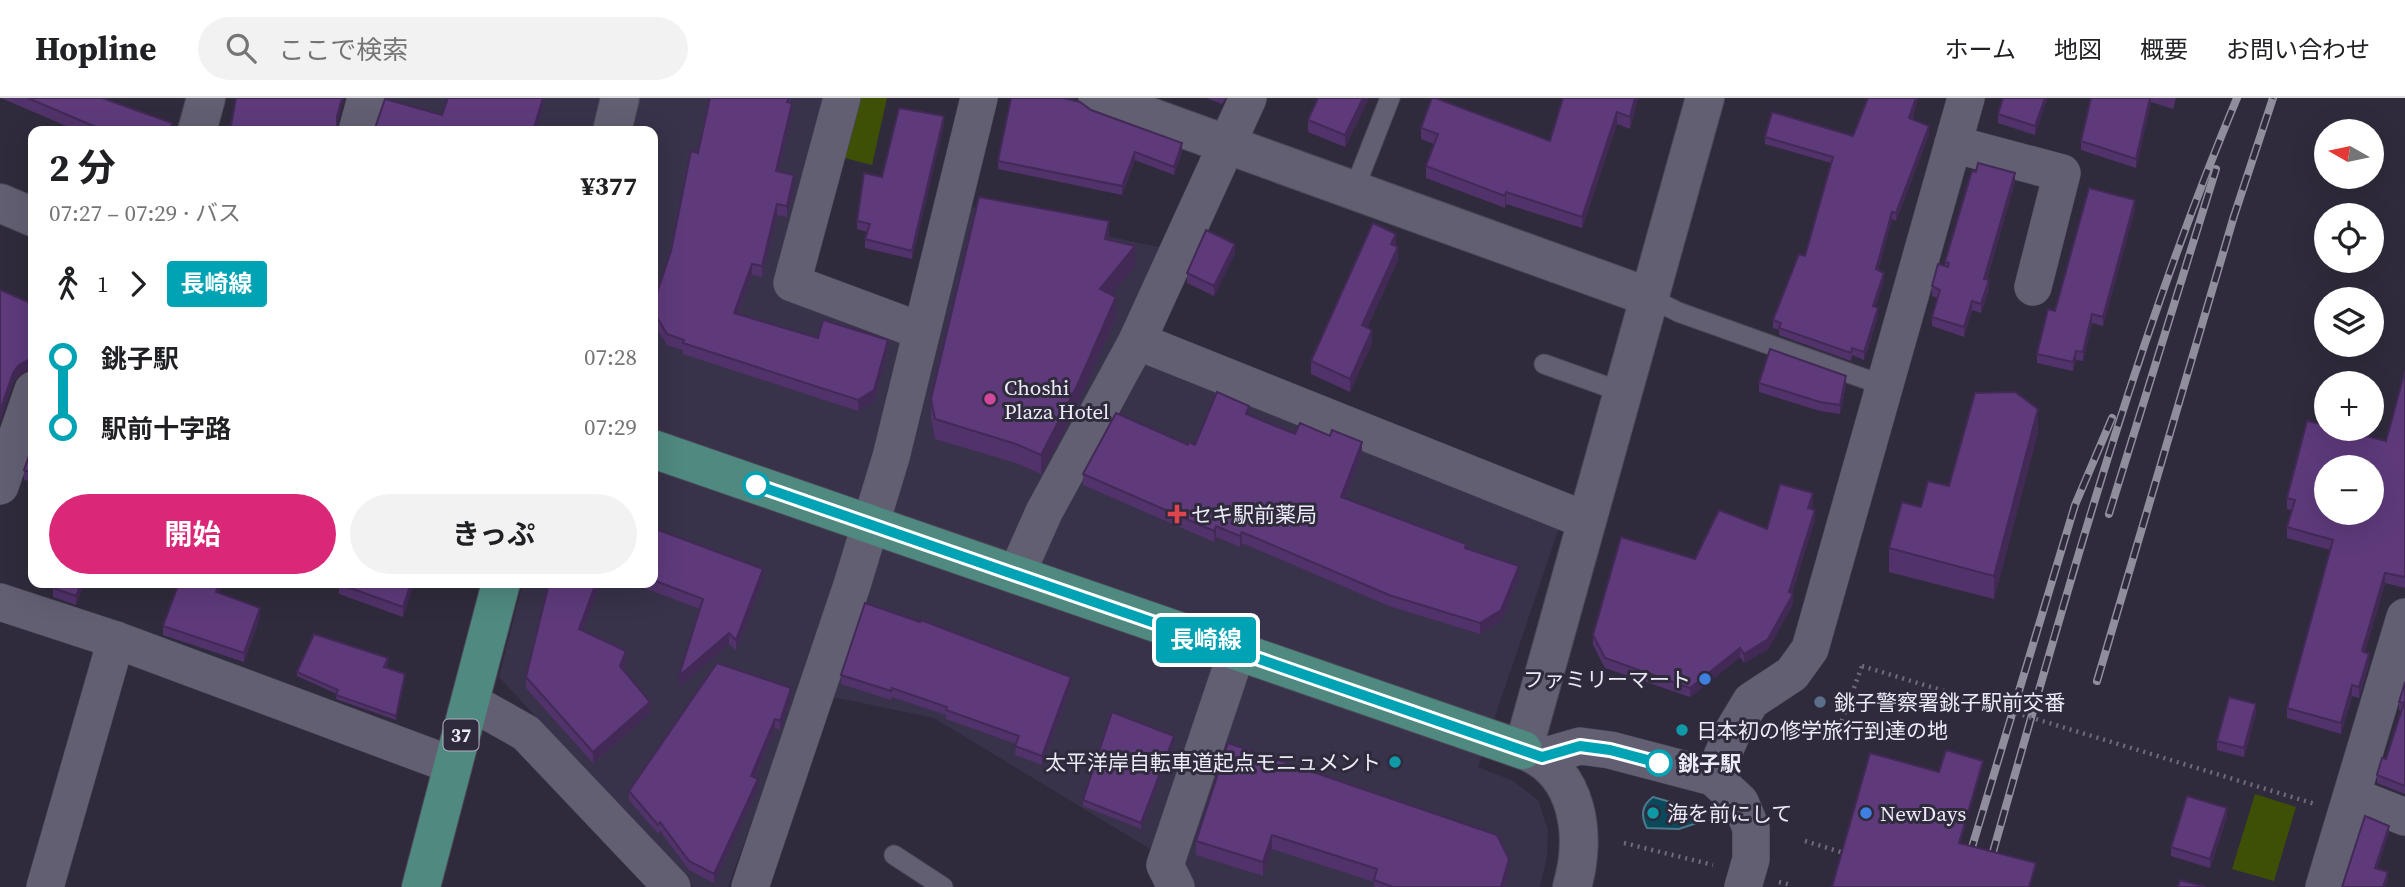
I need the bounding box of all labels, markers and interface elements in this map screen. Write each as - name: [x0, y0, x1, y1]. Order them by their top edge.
- search box: [198, 17, 688, 80]
- text: Hopline: [35, 26, 156, 71]
- icon: search: [222, 29, 260, 67]
- text: ここで検索: [278, 32, 408, 68]
- text: ホーム: [1945, 33, 2016, 66]
- text: 地図: [2054, 33, 2102, 66]
- text: 概要: [2140, 33, 2188, 66]
- text: お問い合わせ: [2226, 33, 2370, 66]
- north arrow: [2314, 119, 2384, 189]
- map controls: [2314, 119, 2384, 525]
- text: 2 分: [49, 142, 116, 194]
- text: ¥377: [581, 168, 637, 204]
- text: 07:27 – 07:29 · バス: [49, 197, 241, 229]
- button: locate: [2314, 203, 2384, 273]
- icon: walk: [49, 265, 87, 303]
- icon: forward: [119, 265, 157, 303]
- text: 長崎線: [181, 267, 253, 300]
- text: 1: [97, 268, 109, 300]
- button: layers: [2314, 287, 2384, 357]
- text: 銚子駅: [101, 341, 179, 377]
- text: 07:28: [584, 341, 637, 373]
- button: +: [2314, 371, 2384, 441]
- place label: Choshi Plaza Hotel: [1004, 373, 1109, 426]
- marker: Choshi Plaza Hotel: [982, 391, 998, 407]
- text: 駅前十字路: [101, 411, 231, 447]
- text: 07:29: [584, 411, 637, 443]
- button: −: [2314, 455, 2384, 525]
- unlabelled marker: [743, 472, 769, 498]
- button: 開始: [49, 494, 336, 574]
- button: きっぷ: [350, 494, 637, 574]
- place label: セキ駅前薬局: [1191, 500, 1317, 529]
- marker: セキ駅前薬局: [1169, 506, 1185, 522]
- line badge: 長崎線: [1166, 617, 1246, 663]
- text: 長崎線: [1170, 623, 1242, 656]
- place label: ファミリーマート: [1523, 665, 1691, 694]
- marker: ファミリーマート: [1697, 671, 1713, 687]
- place label: 銚子警察署銚子駅前交番: [1834, 688, 2065, 717]
- marker: 銚子警察署銚子駅前交番: [1812, 694, 1828, 710]
- place label: 日本初の修学旅行到達の地: [1696, 716, 1948, 745]
- road number: 37: [444, 720, 478, 750]
- marker: 日本初の修学旅行到達の地: [1674, 722, 1690, 738]
- place label: 太平洋岸自転車道起点モニュメント: [1045, 748, 1381, 777]
- place label: 銚子駅: [1678, 749, 1741, 778]
- marker: 銚子駅: [1646, 750, 1672, 776]
- marker: 太平洋岸自転車道起点モニュメント: [1387, 754, 1403, 770]
- place label: 海を前にして: [1667, 799, 1792, 828]
- place label: NewDays: [1880, 799, 1966, 828]
- marker: 海を前にして: [1645, 805, 1661, 821]
- marker: NewDays: [1858, 805, 1874, 821]

